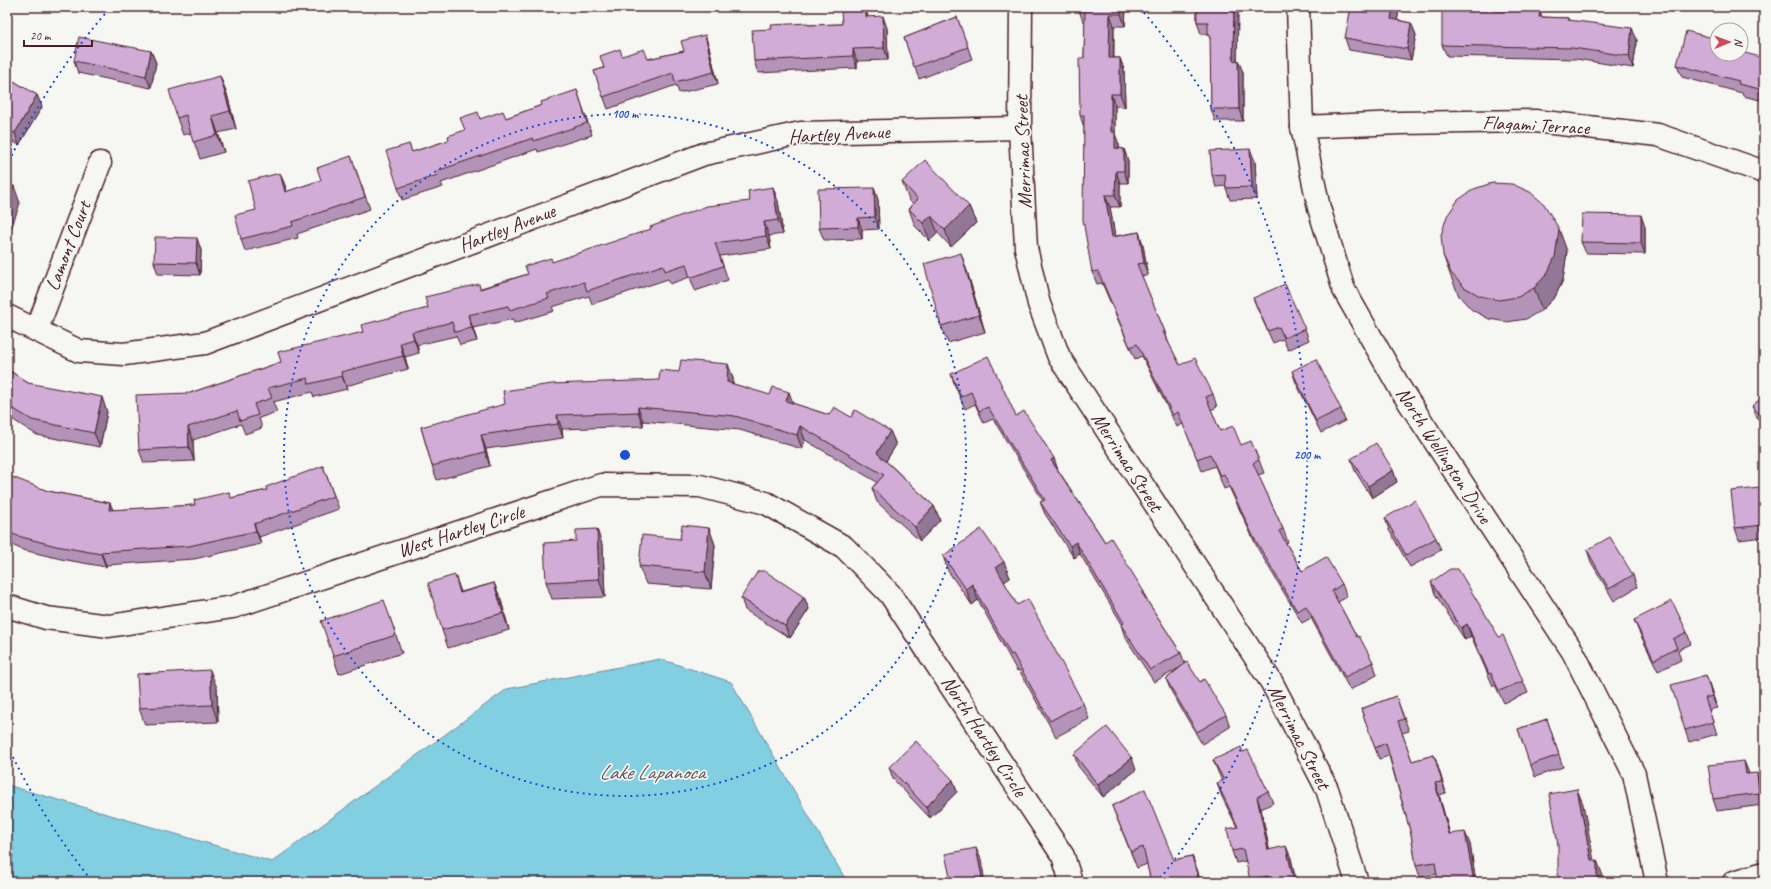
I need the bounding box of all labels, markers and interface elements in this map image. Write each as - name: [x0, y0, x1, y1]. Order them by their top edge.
- scale bar: [24, 22, 92, 48]
- north arrow: [1709, 22, 1749, 62]
- text: 20 m: [30, 28, 52, 44]
- text: N: [1732, 38, 1746, 48]
- street label: Merrimac Street: [1008, 92, 1037, 209]
- text: 100 m: [612, 106, 639, 122]
- street label: Flagami Terrace: [1482, 110, 1591, 140]
- street label: Hartley Avenue: [788, 119, 892, 149]
- street label: Lamont Court: [40, 196, 97, 294]
- street label: Hartley Avenue: [455, 198, 560, 258]
- street label: North Wellington Drive: [1391, 382, 1498, 529]
- street label: Merrimac Street: [1086, 408, 1170, 518]
- text: 200 m: [1294, 447, 1321, 463]
- centre of rings: [618, 448, 632, 462]
- street label: West Hartley Circle: [395, 498, 529, 563]
- street label: North Hartley Circle: [936, 671, 1033, 802]
- street label: Merrimac Street: [1262, 681, 1337, 795]
- water label: Lake Lapanoca: [599, 759, 707, 785]

